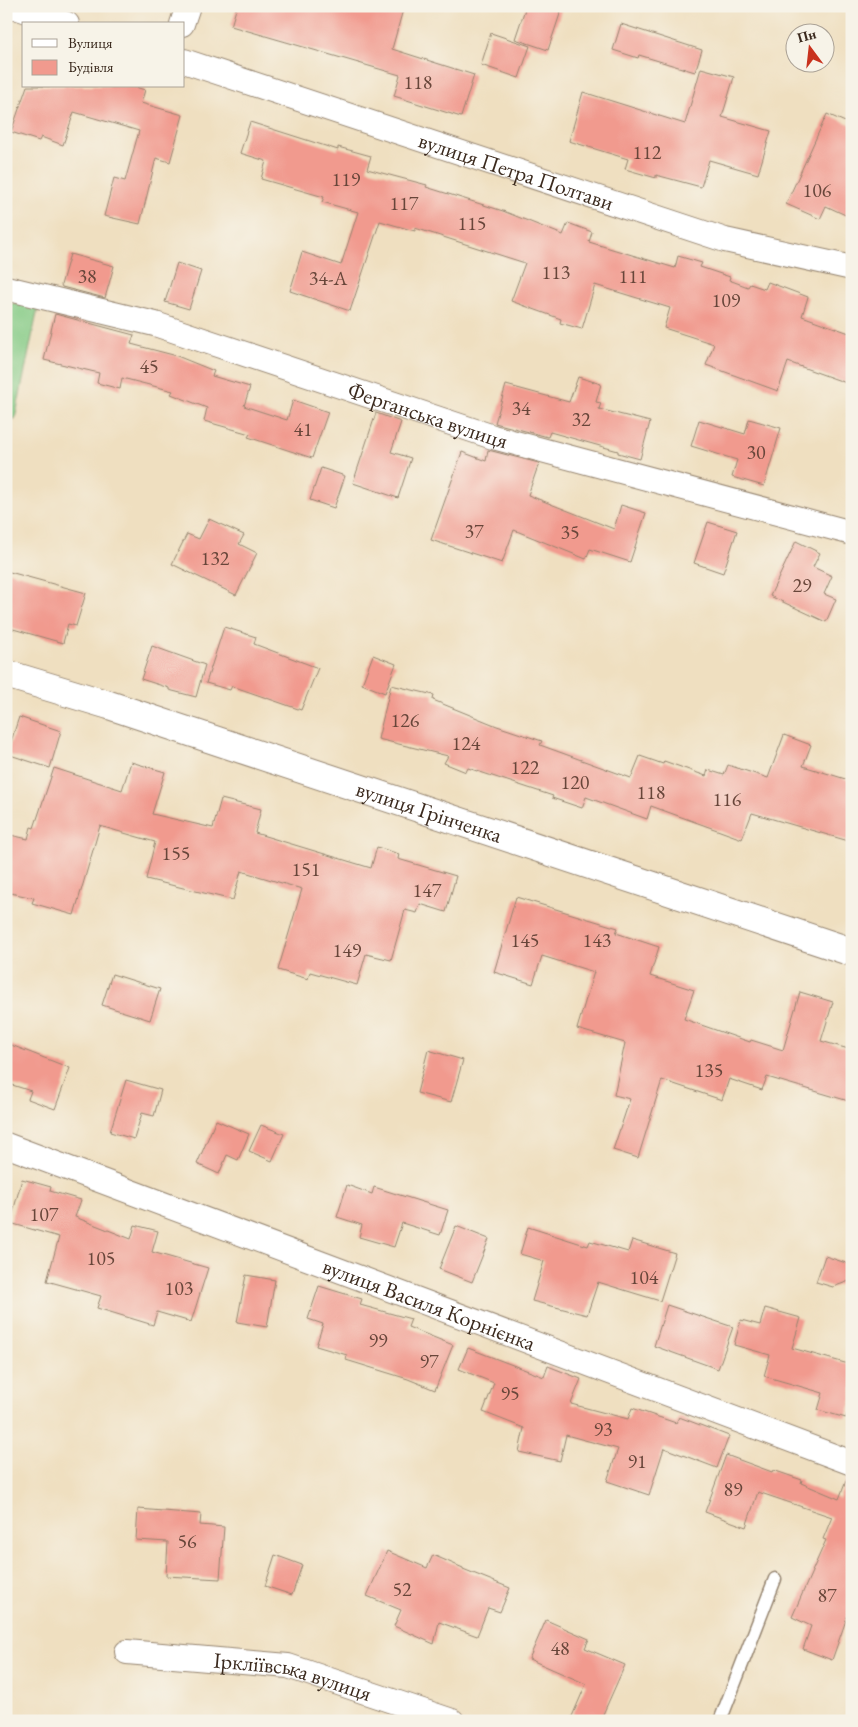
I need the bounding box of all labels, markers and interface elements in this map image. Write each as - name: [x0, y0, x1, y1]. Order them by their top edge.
- legend: [22, 22, 185, 88]
- north arrow: [786, 22, 836, 72]
- text: Пн: [795, 24, 818, 47]
- text: Вулиця: [68, 33, 113, 52]
- text: Будівля: [68, 57, 114, 76]
- house number: 118: [404, 69, 432, 95]
- street label: вулиця Петра Полтави: [415, 125, 618, 217]
- house number: 112: [633, 139, 662, 165]
- house number: 119: [332, 166, 361, 192]
- house number: 106: [803, 177, 832, 203]
- house number: 117: [390, 190, 419, 216]
- house number: 115: [458, 210, 486, 236]
- house number: 113: [542, 259, 570, 285]
- house number: 38: [77, 263, 97, 289]
- house number: 111: [619, 263, 647, 289]
- house number: 34-А: [309, 265, 347, 291]
- house number: 109: [712, 287, 741, 313]
- house number: 45: [139, 353, 159, 379]
- street label: Ферганська вулиця: [344, 375, 511, 455]
- house number: 34: [511, 395, 531, 421]
- house number: 32: [571, 406, 591, 432]
- house number: 41: [293, 416, 313, 442]
- house number: 30: [746, 439, 766, 465]
- house number: 37: [464, 518, 484, 544]
- house number: 35: [560, 519, 580, 545]
- house number: 132: [201, 545, 230, 571]
- house number: 29: [792, 572, 812, 598]
- house number: 126: [391, 707, 420, 733]
- house number: 124: [452, 730, 481, 756]
- house number: 122: [511, 754, 540, 780]
- house number: 120: [561, 769, 590, 795]
- street label: вулиця Грінченка: [352, 774, 506, 849]
- house number: 118: [637, 779, 665, 805]
- house number: 116: [713, 786, 742, 812]
- house number: 155: [162, 840, 190, 866]
- house number: 151: [292, 856, 320, 882]
- house number: 147: [413, 877, 442, 903]
- house number: 145: [511, 927, 539, 953]
- house number: 143: [583, 927, 611, 953]
- house number: 149: [333, 937, 362, 963]
- house number: 135: [695, 1057, 723, 1083]
- house number: 107: [30, 1201, 59, 1227]
- house number: 105: [87, 1245, 115, 1271]
- street label: вулиця Василя Корнієнка: [319, 1251, 540, 1357]
- house number: 104: [630, 1264, 659, 1290]
- house number: 103: [165, 1275, 193, 1301]
- house number: 99: [368, 1327, 388, 1353]
- house number: 97: [419, 1348, 439, 1374]
- house number: 95: [500, 1380, 520, 1406]
- house number: 93: [593, 1416, 613, 1442]
- house number: 91: [627, 1448, 647, 1474]
- house number: 89: [723, 1476, 743, 1502]
- house number: 56: [177, 1528, 197, 1554]
- house number: 52: [392, 1576, 412, 1602]
- house number: 87: [817, 1582, 837, 1608]
- house number: 48: [550, 1635, 570, 1661]
- street label: Іркліївська вулиця: [212, 1645, 376, 1708]

